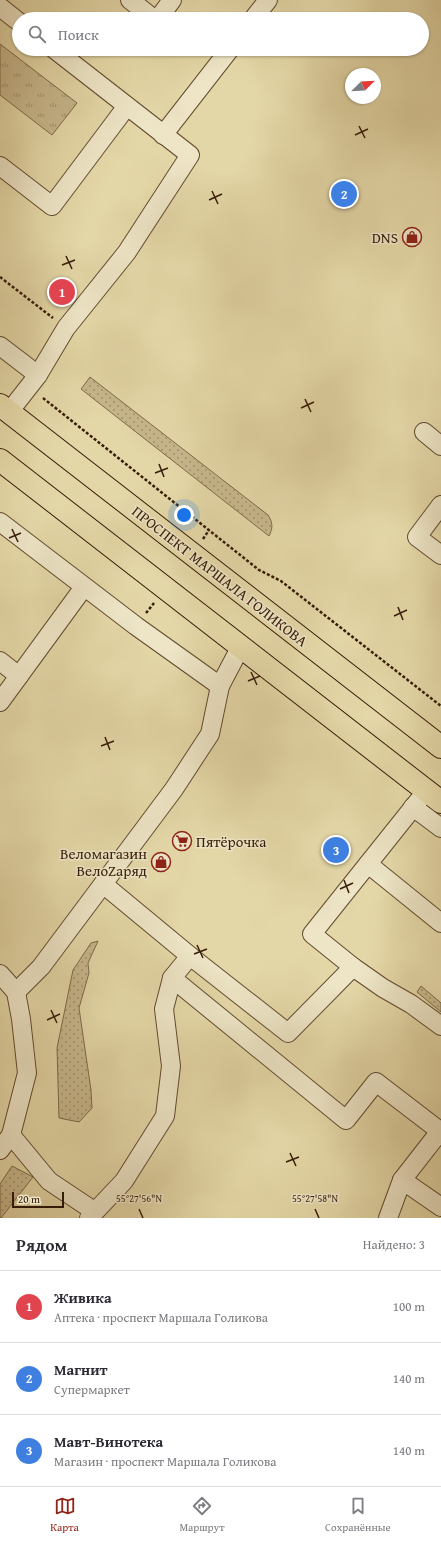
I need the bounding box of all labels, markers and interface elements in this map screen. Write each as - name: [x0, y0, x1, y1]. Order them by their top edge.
- search box: [12, 12, 429, 56]
- icon: search: [26, 23, 48, 45]
- text: Поиск: [58, 24, 99, 45]
- north arrow: [345, 68, 381, 104]
- pin: 2: [331, 179, 357, 209]
- shop icon: DNS: [401, 226, 423, 248]
- place label: DNS: [372, 227, 398, 248]
- pin: 1: [49, 277, 75, 307]
- street label: ПРОСПЕКТ МАРШАЛА ГОЛИКОВА: [128, 501, 312, 651]
- your location: [174, 505, 194, 525]
- supermarket icon: Пятёрочка: [171, 830, 193, 852]
- place label: Пятёрочка: [196, 831, 267, 852]
- pin: 3: [323, 835, 349, 865]
- place label: Веломагазин ВелоZаряд: [60, 843, 147, 881]
- shop icon: Веломагазин ВелоZаряд: [150, 851, 172, 873]
- scale bar: [12, 1190, 64, 1209]
- text: 20 m: [18, 1191, 40, 1207]
- text: 55°27'56"N: [116, 1191, 162, 1206]
- text: 55°27'58"N: [292, 1191, 338, 1206]
- text: Рядом: [16, 1232, 67, 1257]
- text: Найдено: 3: [363, 1235, 425, 1254]
- text: Живика: [54, 1287, 112, 1308]
- text: 1: [26, 1297, 32, 1316]
- text: 100 m: [393, 1297, 425, 1316]
- text: Аптека · проспект Маршала Голикова: [54, 1308, 268, 1327]
- text: Магнит: [54, 1359, 108, 1380]
- text: 2: [26, 1369, 32, 1388]
- text: 140 m: [393, 1369, 425, 1388]
- text: Супермаркет: [54, 1380, 130, 1399]
- text: Мавт-Винотека: [54, 1431, 163, 1452]
- text: 3: [26, 1441, 32, 1460]
- text: 140 m: [393, 1441, 425, 1460]
- text: Магазин · проспект Маршала Голикова: [54, 1452, 276, 1471]
- tab: Карта: [50, 1495, 79, 1535]
- tab: Маршрут: [179, 1495, 224, 1535]
- tab: Сохранённые: [325, 1495, 391, 1535]

